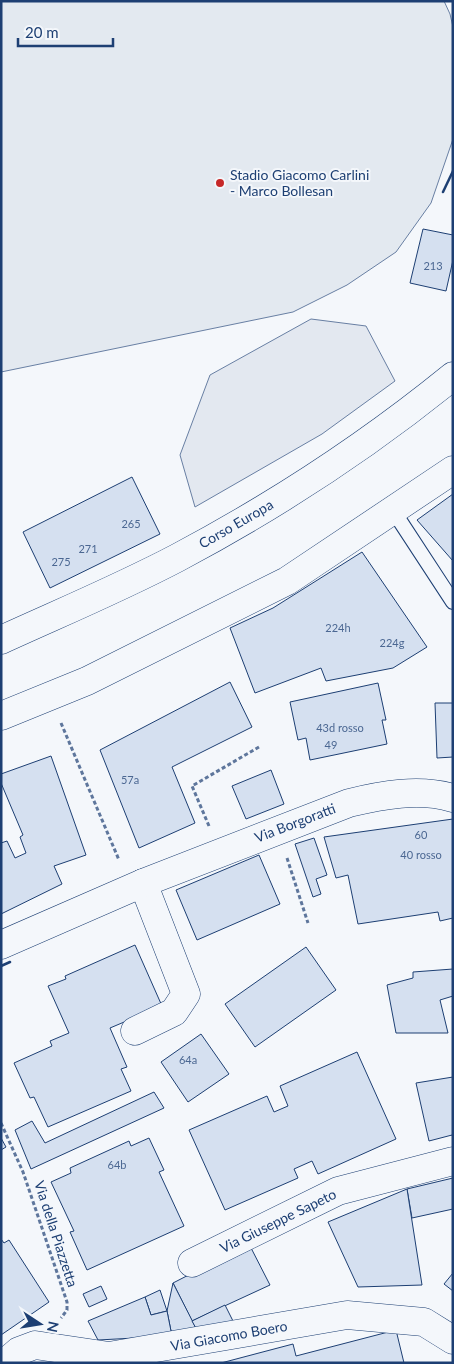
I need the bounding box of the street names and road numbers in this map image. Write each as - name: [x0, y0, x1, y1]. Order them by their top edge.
- street label: Corso Europa: [196, 495, 276, 552]
- street label: Via Borgoratti: [252, 799, 338, 846]
- street label: Via della Piazzetta: [31, 1179, 82, 1289]
- street label: Via Giuseppe Sapeto: [217, 1185, 339, 1256]
- street label: Via Giacomo Boero: [169, 1317, 289, 1354]

